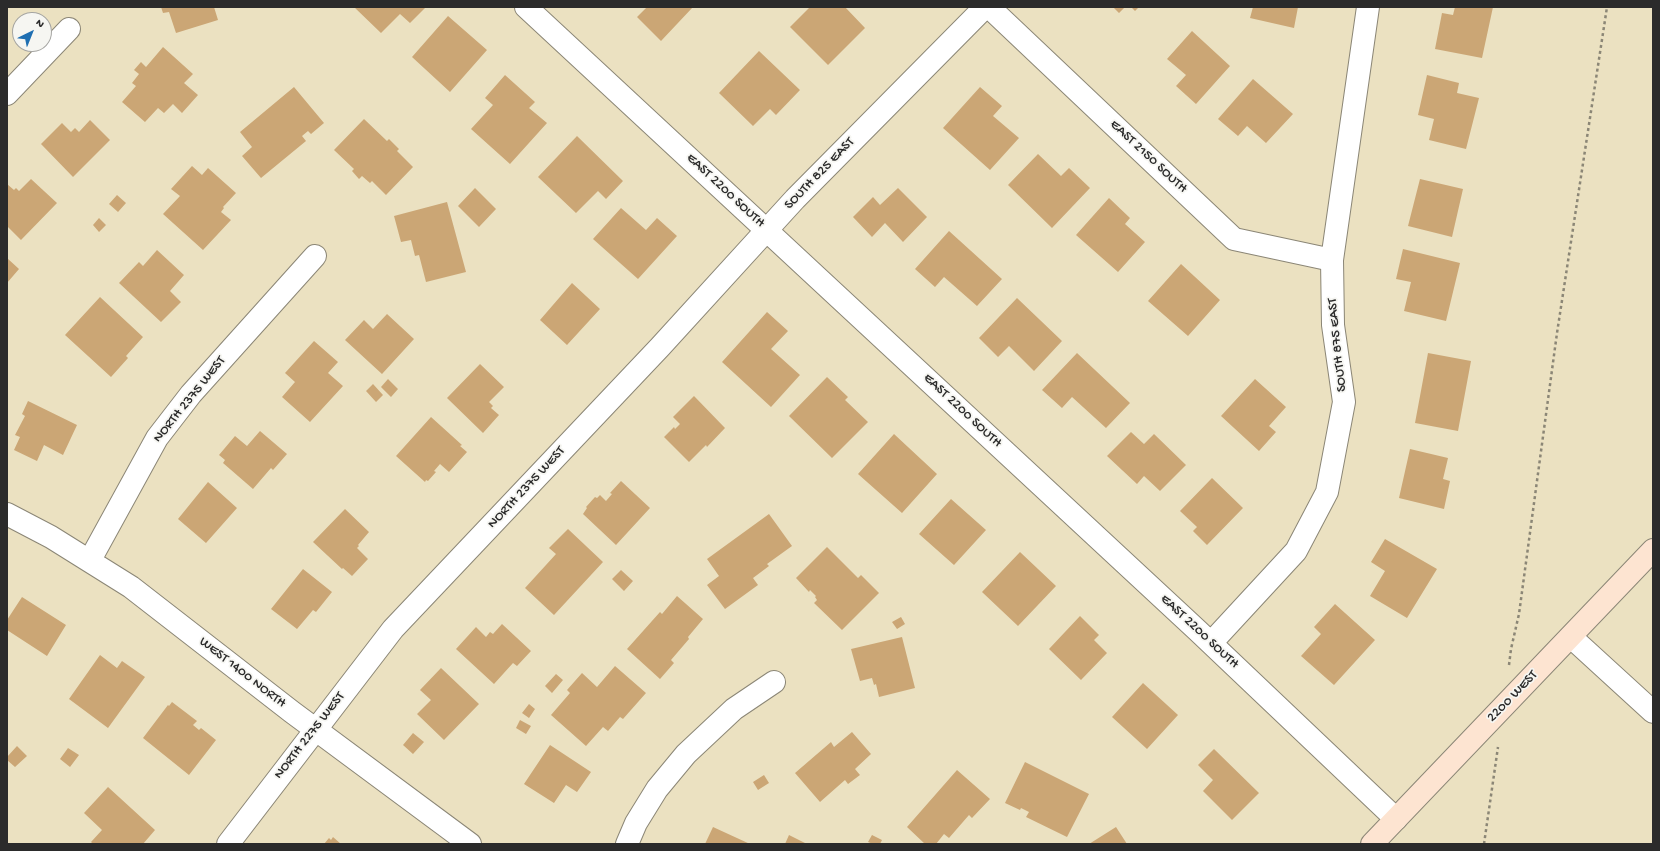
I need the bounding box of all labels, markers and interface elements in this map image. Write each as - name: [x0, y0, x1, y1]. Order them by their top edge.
- north arrow: [12, 12, 52, 52]
- text: N: [33, 17, 46, 31]
- street label: EAST 2150 SOUTH: [1106, 117, 1190, 197]
- street label: SOUTH 825 EAST: [781, 134, 859, 214]
- street label: EAST 2200 SOUTH: [682, 150, 768, 232]
- street label: SOUTH 875 EAST: [1325, 297, 1351, 393]
- street label: NORTH 2375 WEST: [150, 353, 230, 447]
- street label: EAST 2200 SOUTH: [919, 370, 1005, 452]
- street label: NORTH 2375 WEST: [485, 443, 569, 533]
- street label: EAST 2200 SOUTH: [1156, 591, 1242, 673]
- street label: WEST 1400 NORTH: [195, 634, 289, 712]
- street label: 2200 WEST: [1484, 668, 1542, 726]
- street label: NORTH 2275 WEST: [271, 689, 349, 783]

